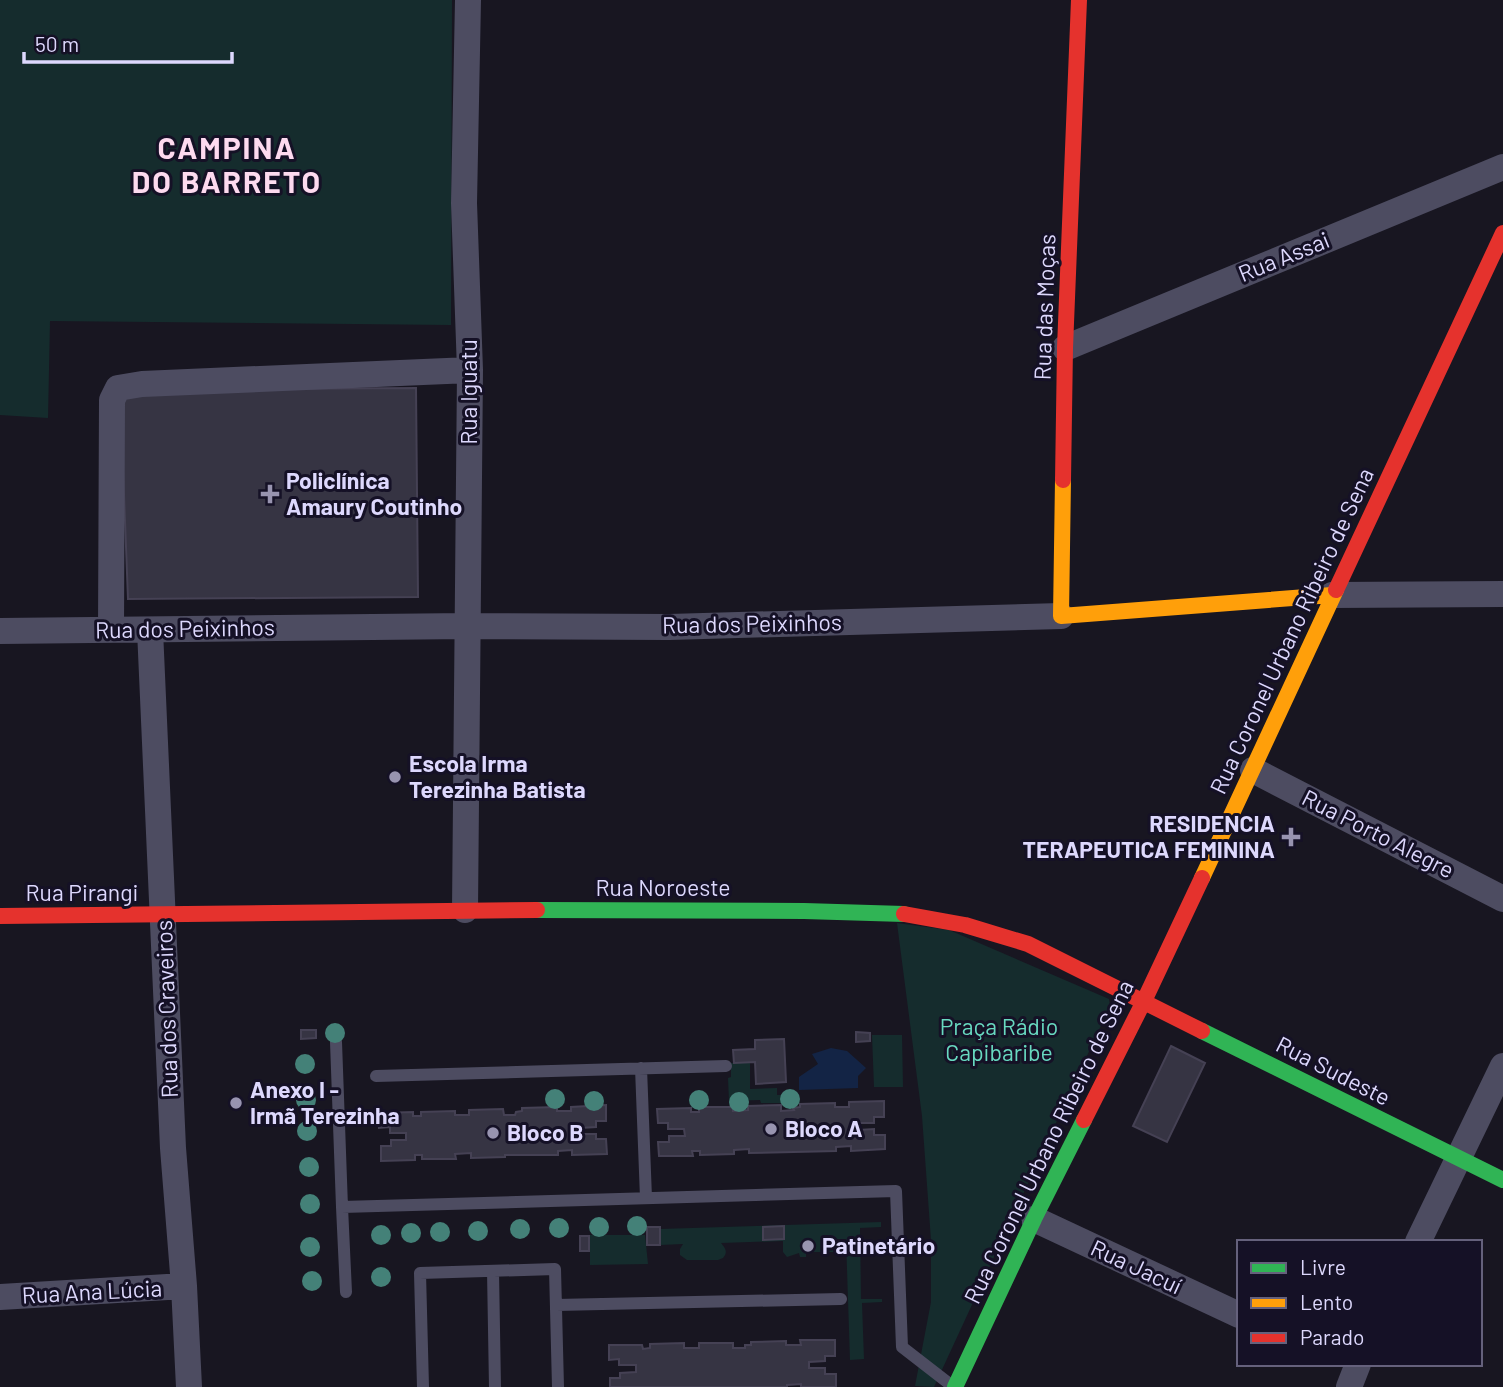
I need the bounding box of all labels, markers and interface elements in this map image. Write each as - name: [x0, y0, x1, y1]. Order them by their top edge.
- scale bar: [24, 21, 233, 65]
- text: 50 m: [35, 31, 79, 56]
- district label: CAMPINA DO BARRETO: [132, 129, 322, 199]
- street label: Rua Assai: [1234, 225, 1333, 287]
- street label: Rua das Moças: [1027, 233, 1061, 381]
- street label: Rua Iguatu: [454, 339, 482, 445]
- street label: Rua Coronel Urbano Ribeiro de Sena: [1203, 463, 1379, 798]
- place label: Policlínica Amaury Coutinho: [286, 466, 462, 520]
- marker: Policlínica Amaury Coutinho: [260, 484, 280, 504]
- street label: Rua dos Peixinhos: [662, 607, 842, 639]
- street label: Rua dos Peixinhos: [95, 612, 275, 644]
- place label: Escola Irma Terezinha Batista: [409, 749, 586, 803]
- marker: Escola Irma Terezinha Batista: [387, 769, 403, 785]
- street label: Rua Porto Alegre: [1298, 783, 1459, 883]
- place label: RESIDENCIA TERAPEUTICA FEMININA: [1023, 809, 1275, 863]
- marker: RESIDENCIA TERAPEUTICA FEMININA: [1281, 827, 1301, 847]
- street label: Rua Noroeste: [595, 873, 731, 901]
- street label: Rua Pirangi: [26, 878, 138, 906]
- street label: Rua dos Craveiros: [149, 920, 183, 1098]
- street label: Rua Coronel Urbano Ribeiro de Sena: [957, 975, 1139, 1308]
- park label: Praça Rádio Capibaribe: [940, 1012, 1058, 1066]
- street label: Rua Sudeste: [1272, 1029, 1395, 1111]
- place label: Anexo I - Irmã Terezinha: [250, 1075, 400, 1129]
- marker: Anexo I - Irmã Terezinha: [228, 1095, 244, 1111]
- place label: Bloco A: [785, 1114, 863, 1142]
- place label: Bloco B: [507, 1118, 584, 1146]
- marker: Bloco A: [763, 1121, 779, 1137]
- marker: Bloco B: [485, 1125, 501, 1141]
- place label: Patinetário: [822, 1231, 935, 1259]
- street label: Rua Jacuí: [1087, 1233, 1186, 1299]
- marker: Patinetário: [800, 1238, 816, 1254]
- legend: [1237, 1240, 1482, 1366]
- text: Livre: [1300, 1254, 1346, 1279]
- street label: Rua Ana Lúcia: [21, 1273, 163, 1309]
- text: Lento: [1300, 1289, 1353, 1314]
- text: Parado: [1300, 1324, 1364, 1349]

